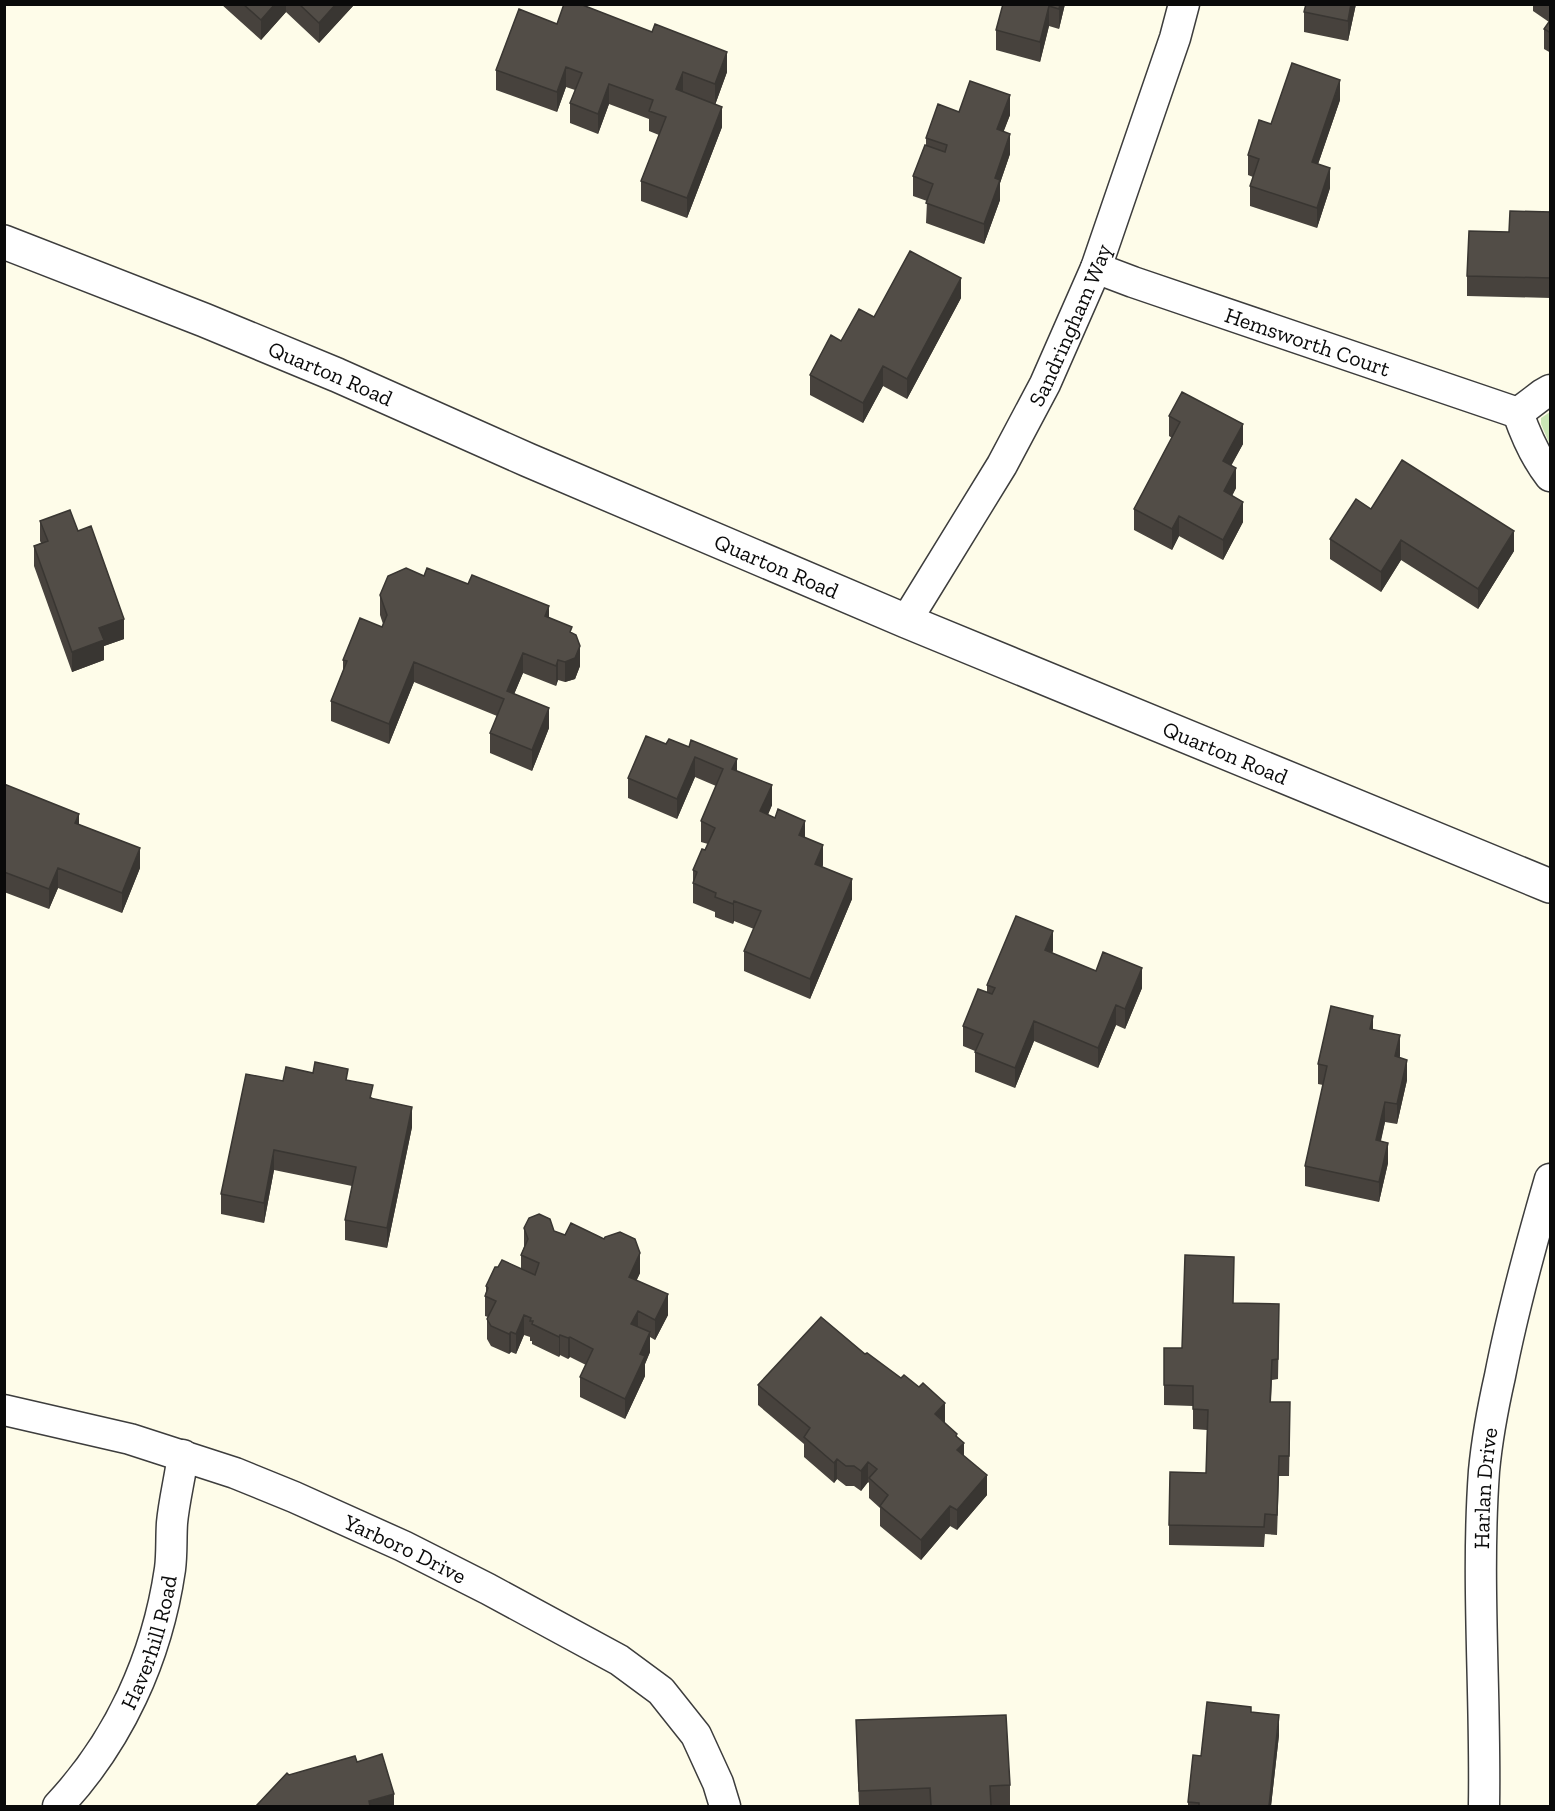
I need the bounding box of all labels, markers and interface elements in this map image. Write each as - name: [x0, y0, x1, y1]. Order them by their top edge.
- street label: Sandringham Way: [1023, 240, 1117, 411]
- street label: Hemsworth Court: [1221, 301, 1394, 383]
- street label: Quarton Road: [264, 335, 397, 412]
- street label: Quarton Road: [710, 528, 843, 605]
- street label: Quarton Road: [1159, 715, 1292, 791]
- street label: Harlan Drive: [1468, 1425, 1504, 1549]
- street label: Yarboro Drive: [339, 1508, 471, 1590]
- street label: Haverhill Road: [115, 1573, 183, 1714]

